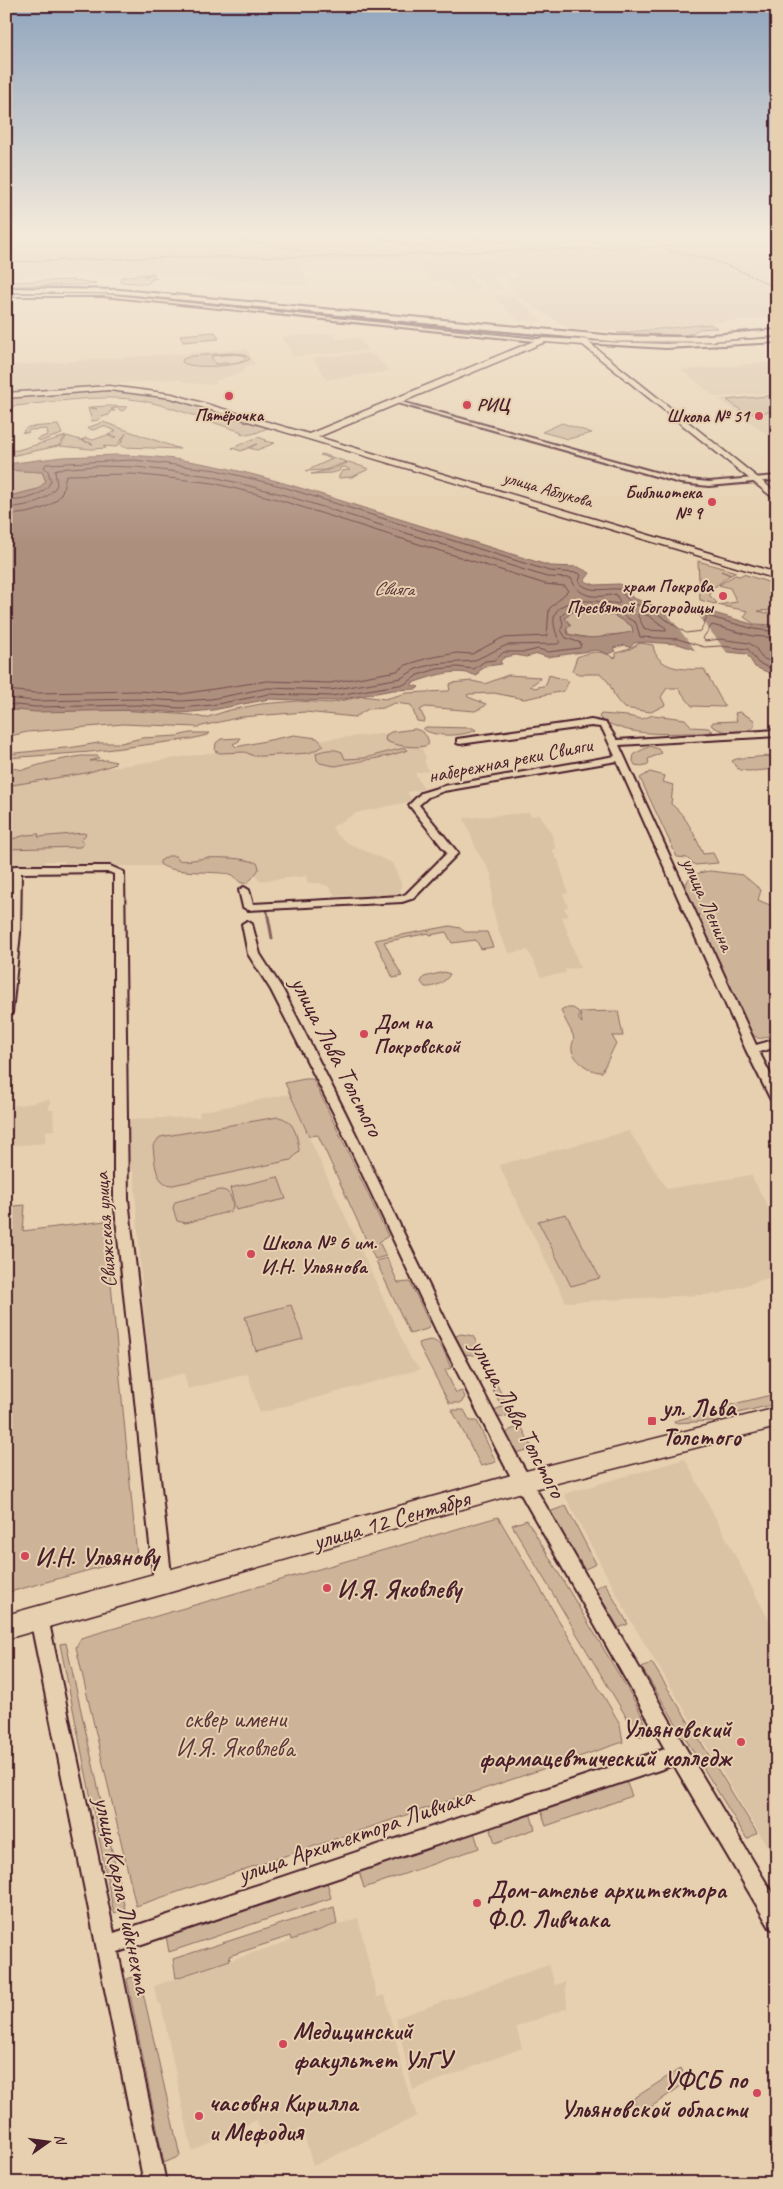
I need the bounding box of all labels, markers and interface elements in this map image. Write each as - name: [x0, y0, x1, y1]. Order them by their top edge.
- marker: Пятёрочка: [223, 390, 235, 402]
- place label: РИЦ: [477, 394, 511, 416]
- marker: РИЦ: [461, 399, 473, 411]
- place label: Пятёрочка: [195, 404, 265, 426]
- place label: Школа № 51: [667, 405, 751, 427]
- marker: Школа № 51: [753, 410, 765, 422]
- street label: улица Аблукова: [500, 466, 597, 513]
- place label: Библиотека № 9: [625, 481, 704, 524]
- marker: Библиотека № 9: [706, 496, 718, 508]
- place label: храм Покрова Пресвятой Богородицы: [567, 575, 715, 618]
- water label: Свияга: [374, 576, 416, 602]
- marker: храм Покрова Пресвятой Богородицы: [717, 590, 729, 602]
- street label: набережная реки Свияги: [426, 731, 596, 789]
- street label: улица Ленина: [675, 851, 741, 957]
- street label: улица Льва Толстого: [282, 969, 392, 1143]
- place label: Дом на Покровской: [374, 1009, 462, 1059]
- marker: Дом на Покровской: [358, 1028, 370, 1040]
- street label: Свияжская улица: [88, 1170, 122, 1289]
- place label: Школа № 6 им. И.Н. Ульянова: [261, 1229, 378, 1279]
- marker: Школа № 6 им. И.Н. Ульянова: [245, 1248, 257, 1260]
- street label: улица Льва Толстого: [462, 1332, 574, 1504]
- place label: ул. Льва Толстого: [660, 1392, 742, 1453]
- marker: ул. Льва Толстого: [646, 1415, 658, 1427]
- street label: улица 12 Сентября: [307, 1482, 476, 1558]
- place label: И.Н. Ульянову: [35, 1541, 161, 1573]
- marker: И.Н. Ульянову: [19, 1550, 31, 1562]
- place label: И.Я. Яковлеву: [337, 1573, 464, 1605]
- marker: И.Я. Яковлеву: [321, 1582, 333, 1594]
- park label: сквер имени И.Я. Яковлева: [176, 1703, 297, 1764]
- place label: Ульяновский фaрмацевтический колледж: [479, 1713, 733, 1774]
- marker: Ульяновский фaрмацевтический колледж: [735, 1736, 747, 1748]
- street label: улица Архитектора Ливчака: [232, 1779, 479, 1891]
- street label: улица Карла Либкнехта: [86, 1792, 160, 1999]
- place label: Дом-ателье архитектора Ф.О. Ливчака: [487, 1874, 728, 1935]
- marker: Дом-ателье архитектора Ф.О. Ливчака: [471, 1897, 483, 1909]
- place label: Медицинский факультет УлГУ: [293, 2015, 456, 2076]
- marker: Медицинский факультет УлГУ: [277, 2038, 289, 2050]
- place label: УФСБ по Ульяновской области: [560, 2064, 749, 2125]
- place label: часовня Кирилла и Мефодия: [209, 2087, 360, 2148]
- marker: УФСБ по Ульяновской области: [751, 2087, 763, 2099]
- marker: часовня Кирилла и Мефодия: [193, 2110, 205, 2122]
- north arrow: [22, 2116, 72, 2166]
- text: N: [51, 2133, 70, 2147]

